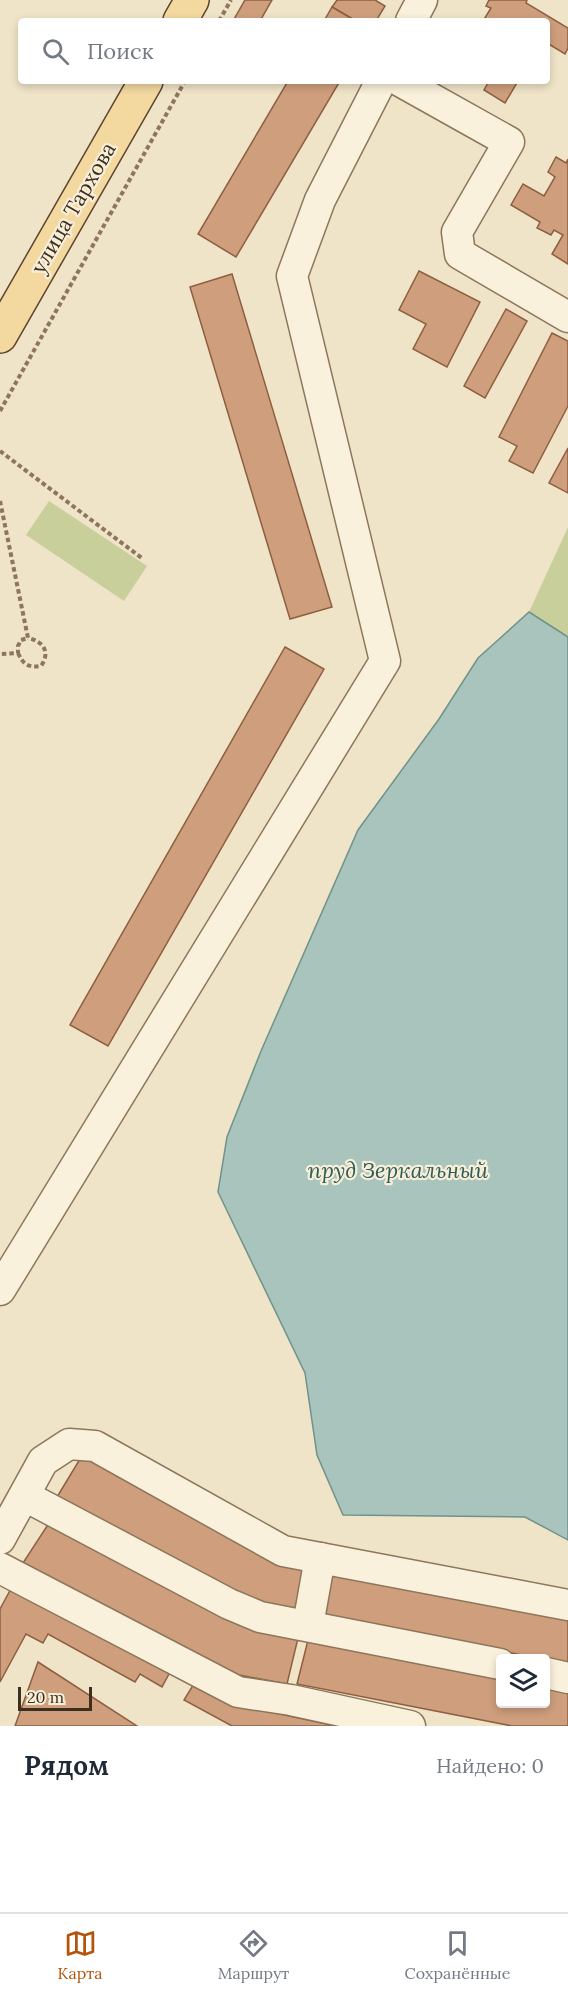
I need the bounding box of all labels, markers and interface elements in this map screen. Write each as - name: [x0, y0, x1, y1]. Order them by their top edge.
- search box: [18, 18, 550, 84]
- icon: search: [39, 35, 72, 68]
- text: Поиск: [87, 37, 153, 65]
- street label: улица Тархова: [24, 137, 122, 279]
- water label: пруд Зеркальный: [308, 1156, 488, 1184]
- map controls: [496, 1654, 550, 1708]
- button: layers: [496, 1654, 550, 1708]
- scale bar: [18, 1684, 92, 1712]
- text: 20 m: [27, 1687, 64, 1707]
- text: Рядом: [24, 1749, 109, 1782]
- text: Найдено: 0: [436, 1753, 544, 1778]
- tab: Карта: [58, 1927, 103, 1983]
- tab: Маршрут: [218, 1927, 289, 1983]
- tab: Сохранённые: [404, 1927, 510, 1983]

